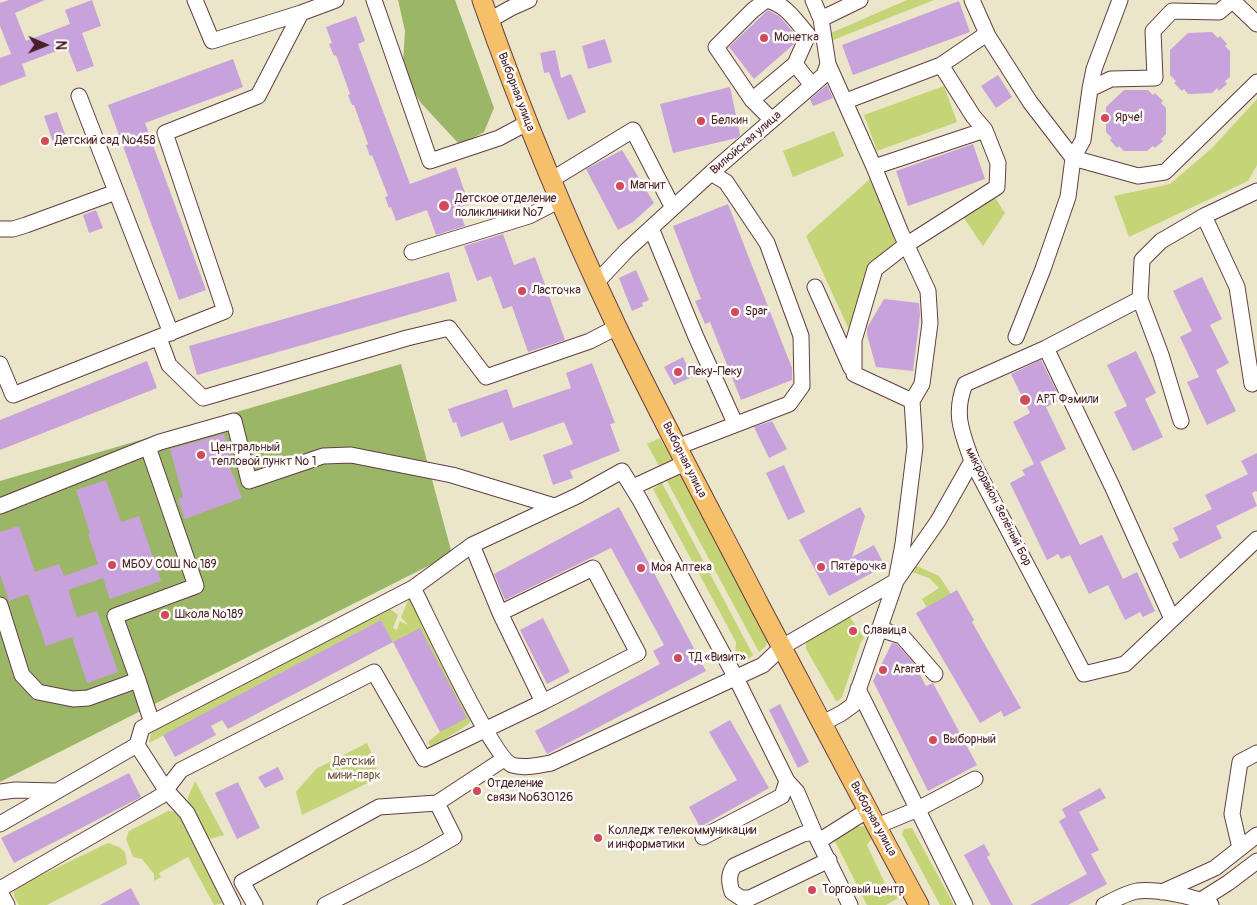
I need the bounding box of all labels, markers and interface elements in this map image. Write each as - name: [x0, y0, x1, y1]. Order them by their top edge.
- north arrow: [20, 20, 70, 70]
- place label: Монетка: [774, 31, 819, 45]
- marker: Монетка: [758, 32, 770, 44]
- text: N: [52, 40, 69, 50]
- street label: Выборная улица: [494, 51, 538, 133]
- street label: Вилюйская улица: [707, 108, 785, 178]
- place label: Ярче!: [1115, 111, 1143, 125]
- marker: Ярче!: [1099, 112, 1111, 124]
- place label: Белкин: [711, 114, 748, 128]
- marker: Белкин: [695, 115, 707, 127]
- place label: Детский сад №458: [55, 134, 156, 148]
- marker: Детский сад №458: [39, 135, 51, 147]
- place label: Магнит: [630, 179, 666, 193]
- marker: Магнит: [614, 180, 626, 192]
- place label: Детское отделение поликлиники №7: [455, 192, 556, 220]
- marker: Детское отделение поликлиники №7: [437, 199, 451, 213]
- place label: Ласточка: [532, 284, 581, 298]
- marker: Ласточка: [516, 285, 528, 297]
- place label: Spar: [745, 305, 768, 319]
- marker: Spar: [729, 306, 741, 318]
- place label: Пеку-Пеку: [688, 365, 742, 379]
- marker: Пеку-Пеку: [672, 366, 684, 378]
- marker: АРТ Фэмили: [1018, 393, 1032, 407]
- place label: АРТ Фэмили: [1036, 393, 1098, 407]
- street label: Выборная улица: [659, 420, 709, 500]
- place label: Центральный тепловой пункт № 1: [211, 441, 316, 469]
- street label: микрорайон Зелёный Бор: [962, 445, 1034, 569]
- marker: Центральный тепловой пункт № 1: [195, 449, 207, 461]
- place label: МБОУ СОШ № 189: [122, 558, 217, 572]
- marker: МБОУ СОШ № 189: [106, 559, 118, 571]
- place label: Пятёрочка: [831, 560, 886, 574]
- place label: Моя Аптека: [651, 561, 712, 575]
- marker: Пятёрочка: [815, 561, 827, 573]
- marker: Моя Аптека: [635, 562, 647, 574]
- place label: Школа №189: [175, 608, 243, 622]
- marker: Школа №189: [159, 609, 171, 621]
- place label: Славица: [863, 624, 907, 638]
- marker: Славица: [847, 625, 859, 637]
- place label: ТД «Визит»: [688, 651, 746, 665]
- marker: ТД «Визит»: [672, 652, 684, 664]
- place label: Ararat: [893, 663, 925, 677]
- marker: Ararat: [877, 664, 889, 676]
- place label: Выборный: [943, 733, 996, 747]
- marker: Выборный: [927, 734, 939, 746]
- park label: Детский мини-парк: [327, 755, 381, 783]
- place label: Отделение связи №630126: [487, 777, 573, 805]
- street label: Выборная улица: [847, 779, 899, 859]
- marker: Отделение связи №630126: [471, 785, 483, 797]
- place label: Колледж телекоммуникации и информатики: [608, 824, 756, 852]
- marker: Колледж телекоммуникации и информатики: [592, 832, 604, 844]
- place label: Торговый центр: [822, 883, 904, 897]
- marker: Торговый центр: [806, 884, 818, 896]

